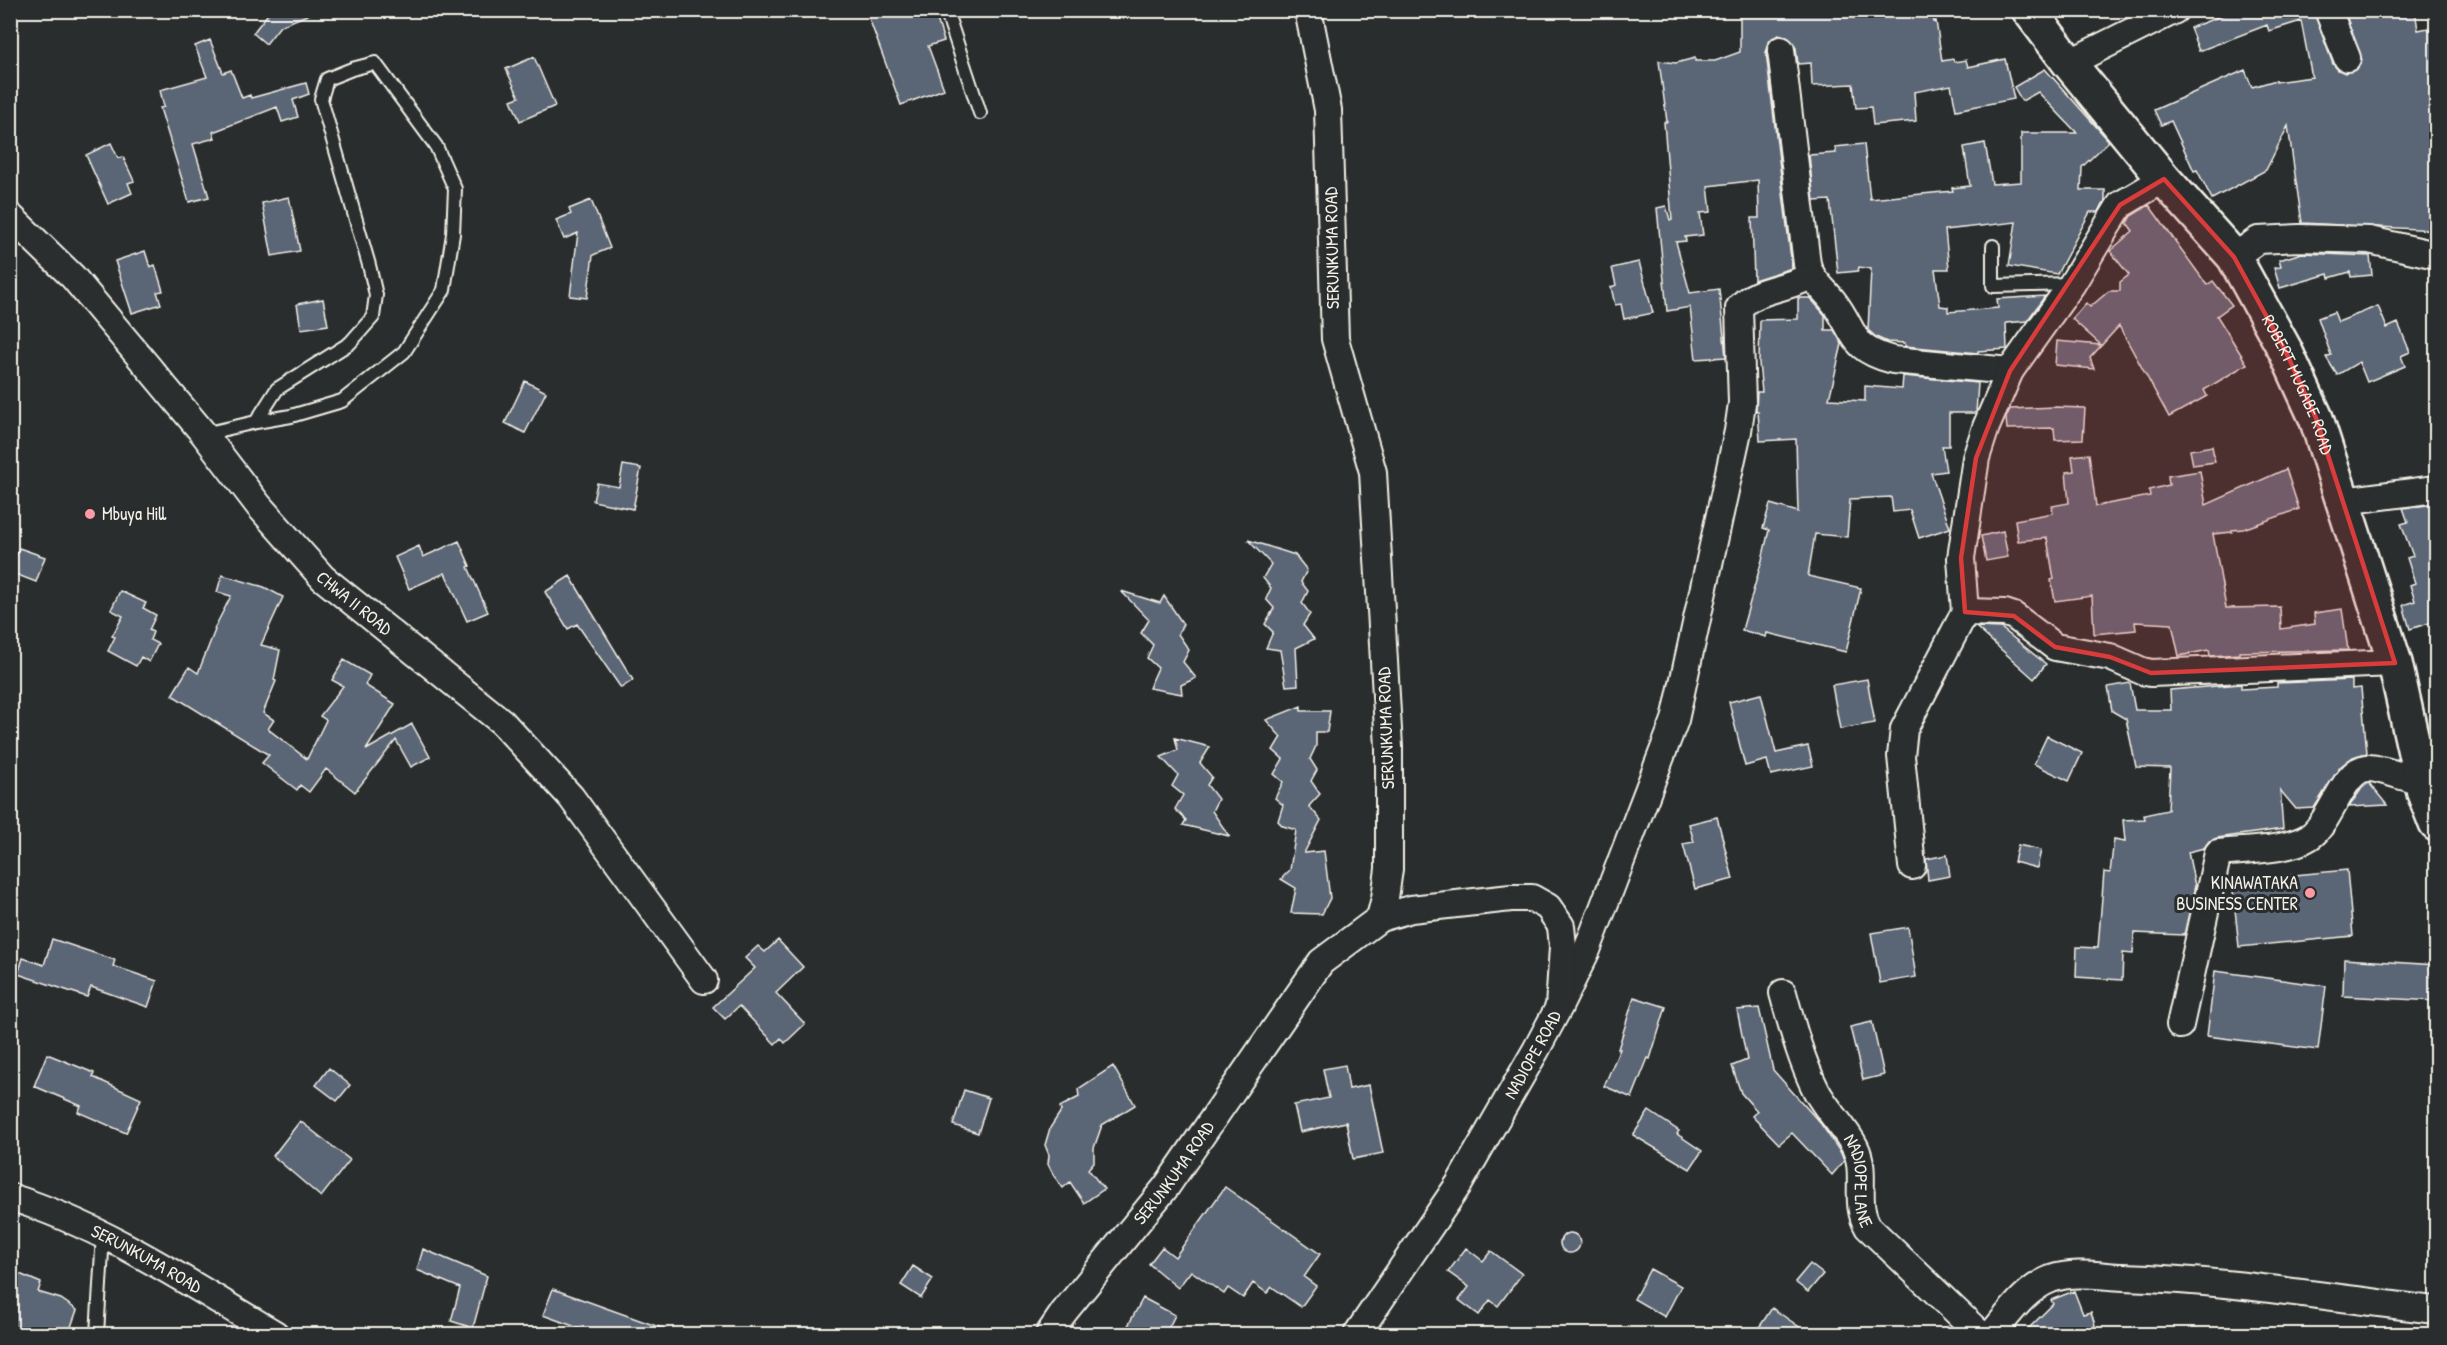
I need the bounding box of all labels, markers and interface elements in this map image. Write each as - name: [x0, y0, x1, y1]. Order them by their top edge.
- street label: SERUNKUMA ROAD: [1318, 186, 1345, 309]
- street label: ROBERT MUGABE ROAD: [2256, 310, 2340, 458]
- place label: Mbuya Hill: [102, 501, 167, 526]
- marker: Mbuya Hill: [83, 507, 97, 521]
- street label: CHWA II ROAD: [310, 565, 398, 641]
- street label: SERUNKUMA ROAD: [1371, 666, 1400, 790]
- place label: KINAWATAKA BUSINESS CENTER: [2176, 870, 2298, 916]
- marker: KINAWATAKA BUSINESS CENTER: [2303, 886, 2317, 900]
- street label: NADIOPE ROAD: [1497, 1006, 1567, 1103]
- street label: SERUNKUMA ROAD: [1127, 1116, 1220, 1230]
- street label: NADIOPE LANE: [1838, 1129, 1879, 1232]
- street label: SERUNKUMA ROAD: [87, 1218, 207, 1299]

